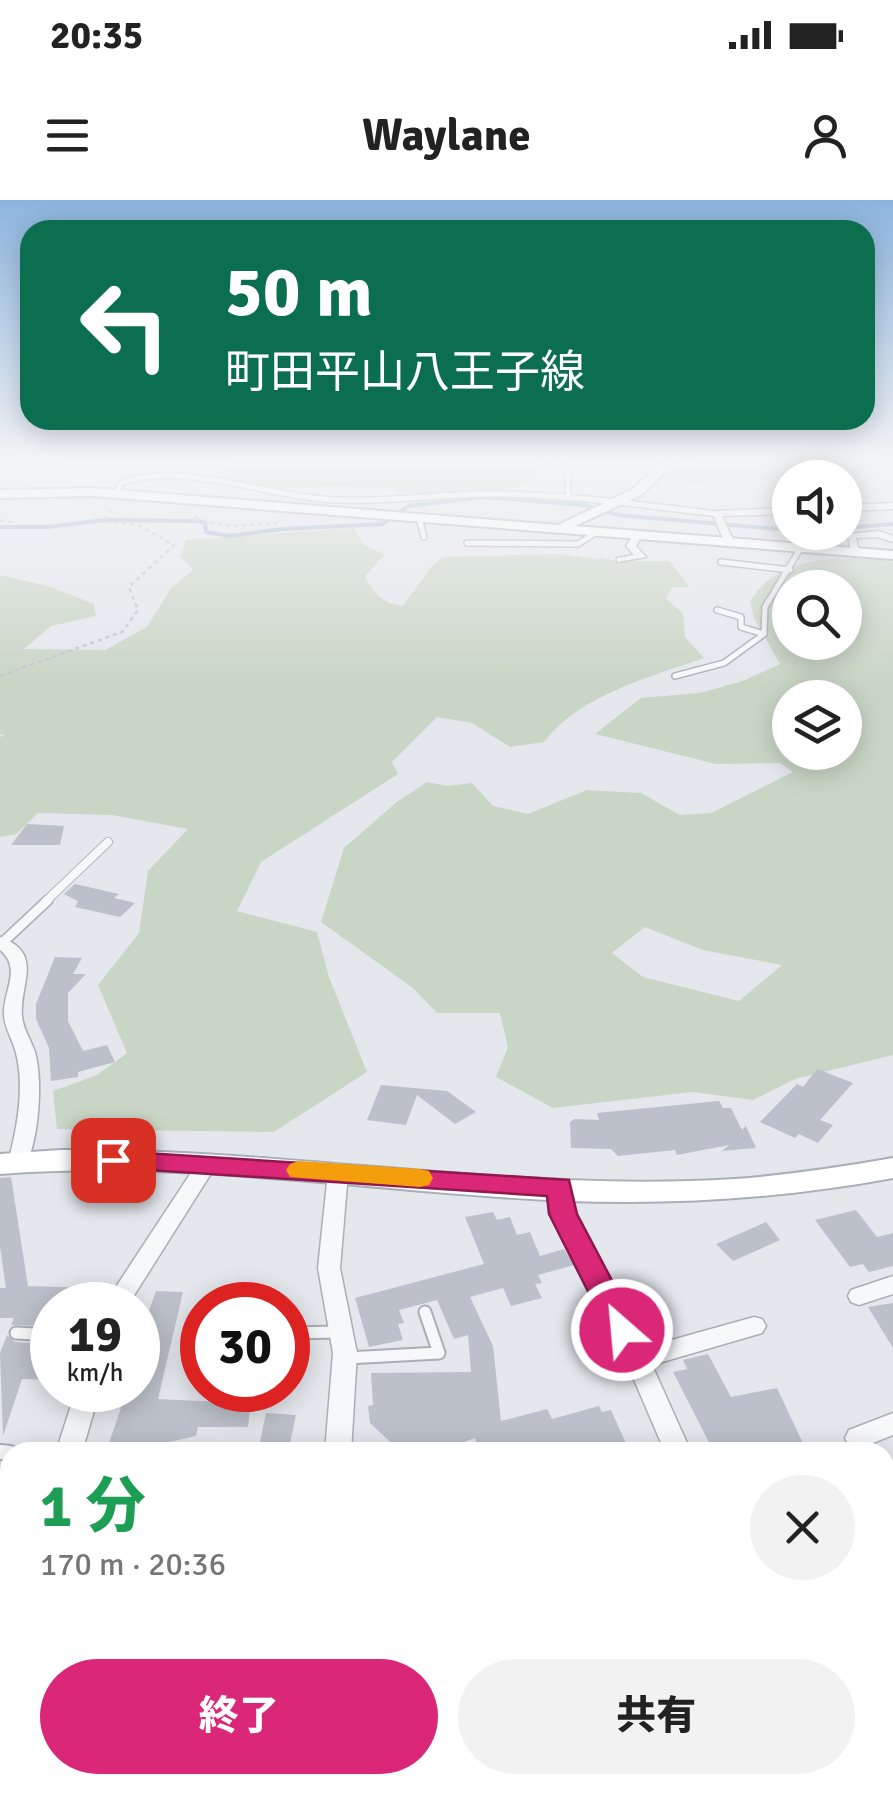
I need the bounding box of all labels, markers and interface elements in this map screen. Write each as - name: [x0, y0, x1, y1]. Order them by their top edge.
- text: 20:35: [50, 12, 143, 59]
- icon: menu: [40, 108, 95, 163]
- text: Waylane: [362, 108, 531, 163]
- icon: person: [798, 108, 853, 163]
- text: 50 m: [225, 249, 373, 335]
- icon: left: [60, 260, 190, 390]
- text: 町田平山八王子線: [225, 345, 585, 400]
- map controls: [772, 460, 862, 770]
- button: sound: [772, 460, 862, 550]
- button: search: [772, 570, 862, 660]
- button: layers: [772, 680, 862, 770]
- pin: [71, 1118, 156, 1203]
- icon: arrive: [86, 1133, 141, 1188]
- position arrow: [570, 1278, 674, 1382]
- speed limit sign: 30: [180, 1282, 310, 1412]
- text: 19: [68, 1304, 122, 1366]
- text: km/h: [67, 1357, 123, 1388]
- text: 1 分: [40, 1470, 146, 1544]
- button: close: [750, 1475, 855, 1580]
- text: 170 m · 20:36: [40, 1545, 226, 1584]
- button: 終了: [40, 1659, 438, 1774]
- button: 共有: [458, 1659, 855, 1774]

